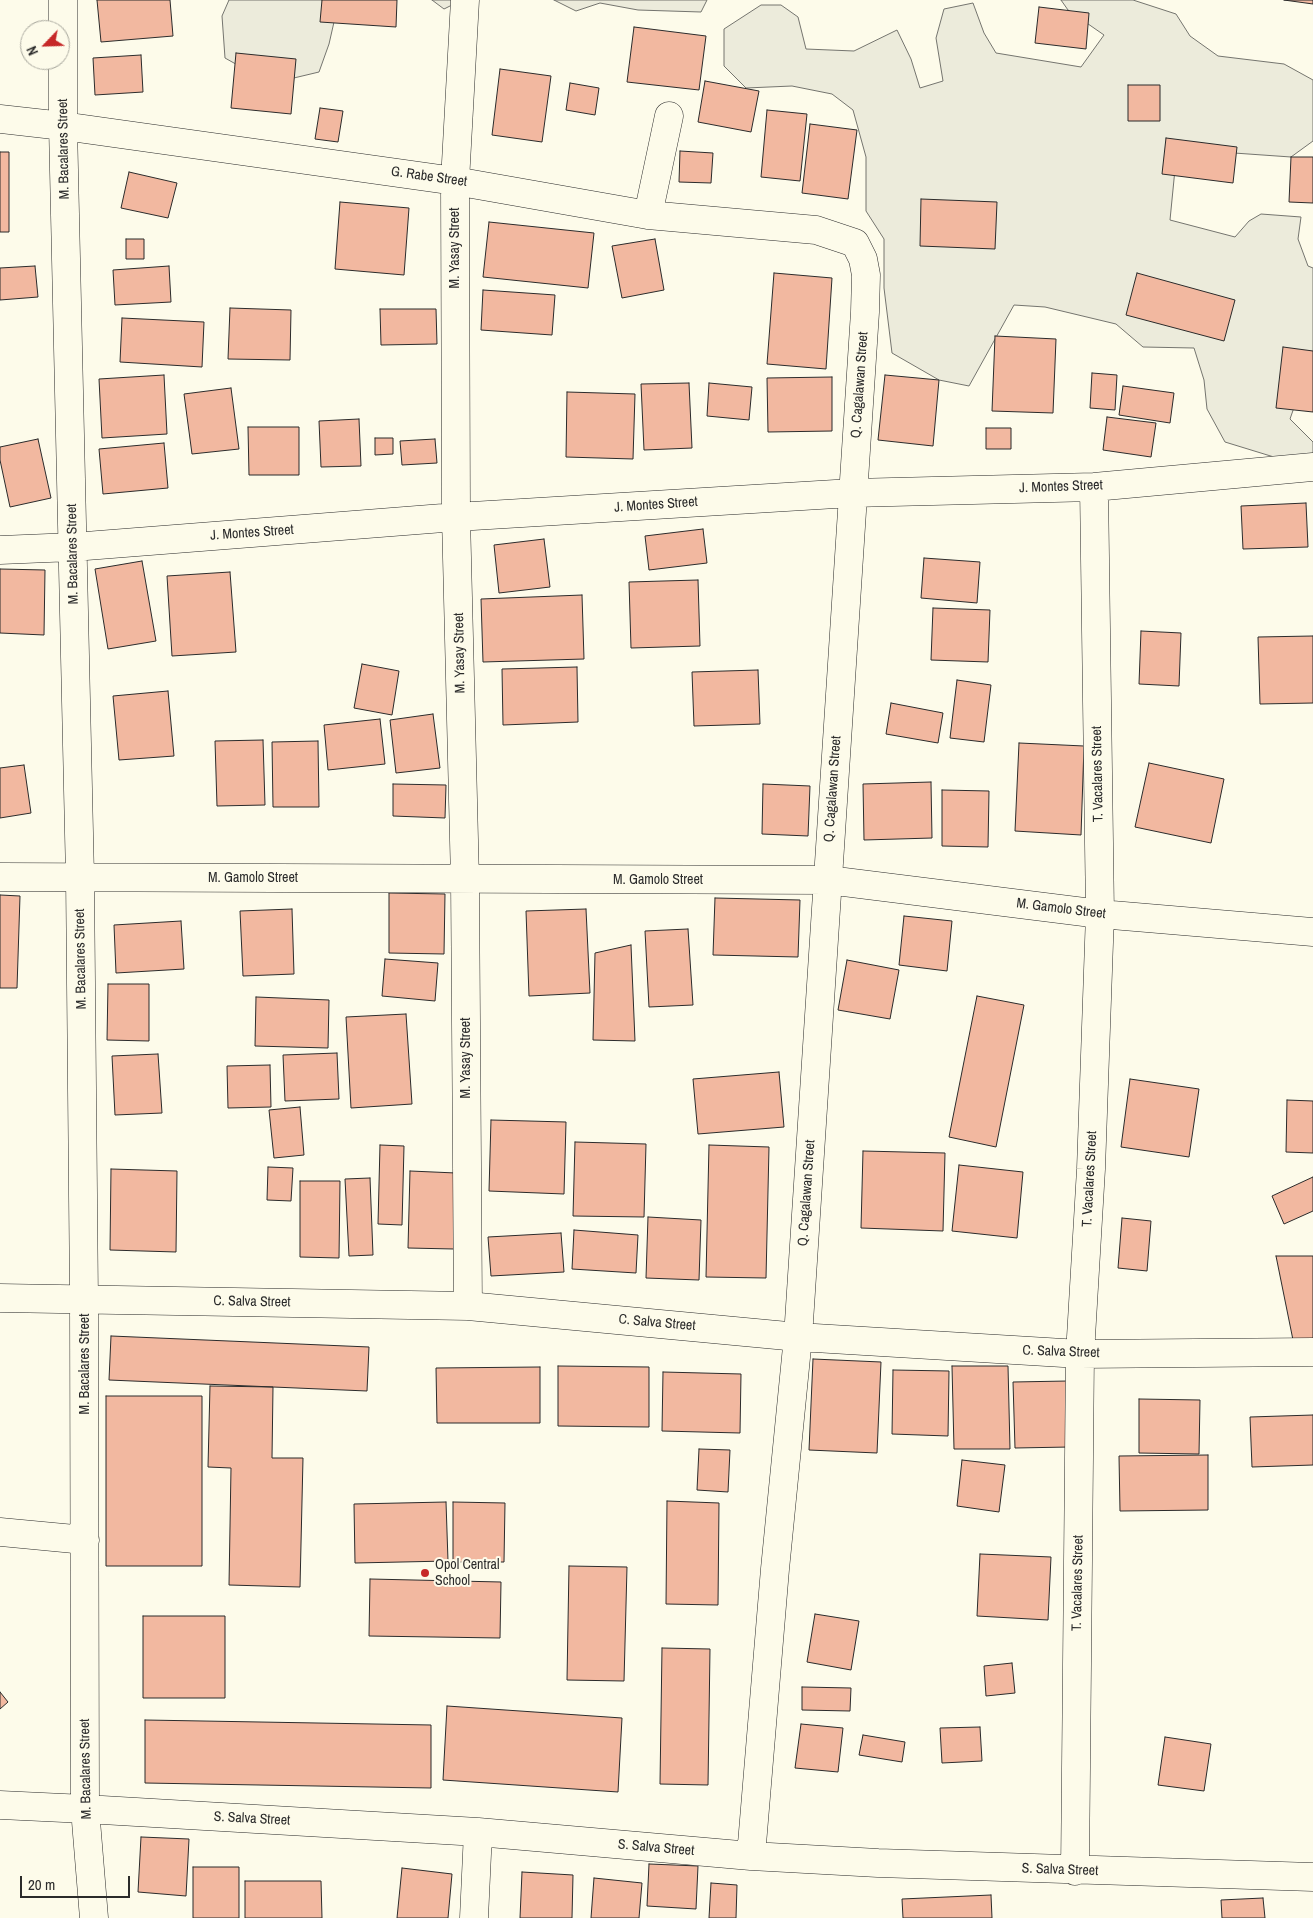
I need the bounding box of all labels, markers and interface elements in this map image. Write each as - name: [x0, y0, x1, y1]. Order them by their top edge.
- north arrow: [20, 20, 70, 70]
- text: N: [22, 43, 42, 58]
- street label: M. Bacalares Street: [55, 98, 73, 200]
- street label: G. Rabe Street: [390, 163, 468, 191]
- street label: M. Yasay Street: [447, 208, 463, 288]
- street label: Q. Cagalawan Street: [848, 331, 872, 439]
- street label: J. Montes Street: [1019, 477, 1103, 497]
- street label: J. Montes Street: [614, 494, 698, 516]
- street label: M. Bacalares Street: [64, 503, 82, 605]
- street label: J. Montes Street: [210, 522, 294, 544]
- street label: M. Yasay Street: [451, 612, 469, 694]
- street label: T. Vacalares Street: [1089, 726, 1107, 822]
- street label: Q. Cagalawan Street: [821, 735, 845, 843]
- street label: M. Gamolo Street: [208, 870, 298, 886]
- street label: M. Gamolo Street: [613, 872, 703, 888]
- street label: M. Gamolo Street: [1015, 895, 1107, 923]
- street label: M. Bacalares Street: [72, 908, 90, 1010]
- street label: M. Yasay Street: [458, 1018, 474, 1098]
- street label: T. Vacalares Street: [1079, 1131, 1101, 1227]
- street label: Q. Cagalawan Street: [795, 1139, 819, 1247]
- street label: C. Salva Street: [213, 1293, 291, 1311]
- street label: C. Salva Street: [618, 1311, 696, 1335]
- street label: M. Bacalares Street: [77, 1314, 93, 1414]
- street label: C. Salva Street: [1022, 1342, 1100, 1362]
- street label: T. Vacalares Street: [1069, 1535, 1087, 1631]
- place label: Opol Central School: [435, 1557, 499, 1590]
- marker: Opol Central School: [419, 1567, 431, 1579]
- street label: M. Bacalares Street: [77, 1718, 95, 1820]
- street label: S. Salva Street: [213, 1809, 291, 1829]
- street label: S. Salva Street: [617, 1836, 695, 1860]
- street label: S. Salva Street: [1021, 1860, 1099, 1880]
- scale bar: [22, 1866, 132, 1898]
- text: 20 m: [28, 1874, 55, 1895]

